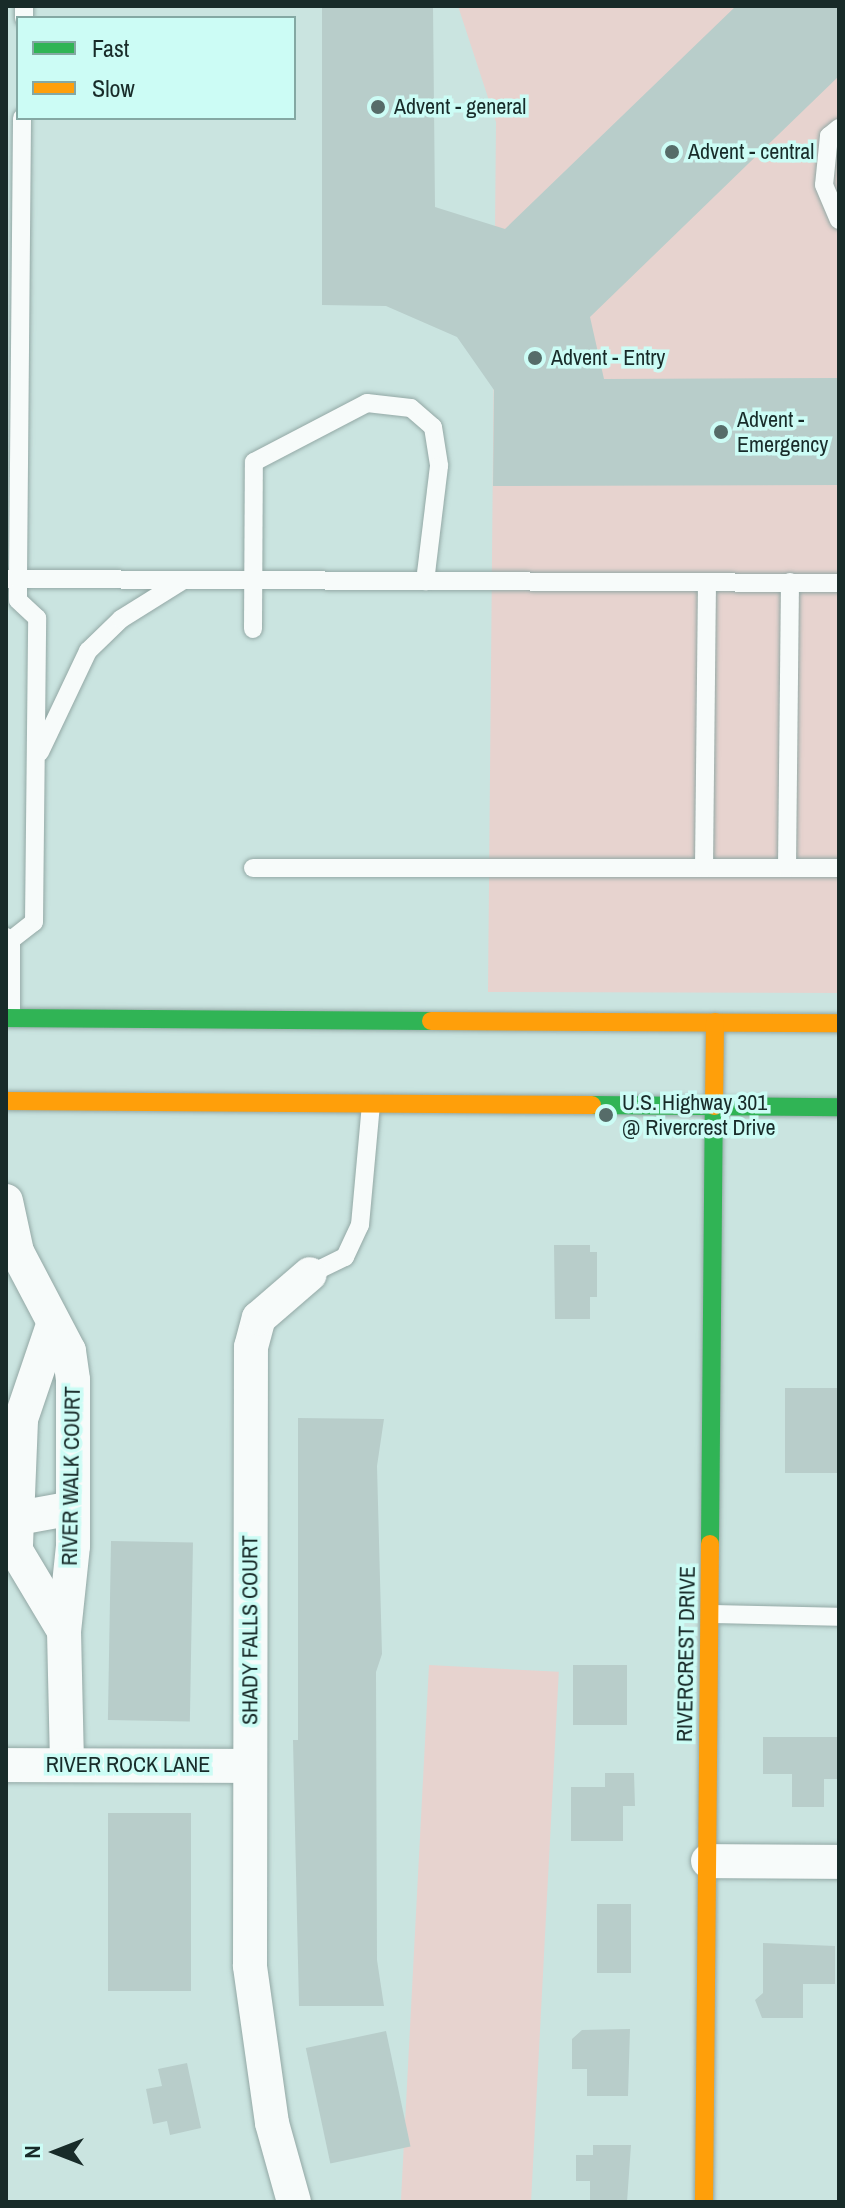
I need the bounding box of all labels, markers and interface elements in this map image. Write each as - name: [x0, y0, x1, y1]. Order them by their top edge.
- legend: [16, 16, 296, 120]
- text: Fast: [92, 32, 129, 64]
- text: Slow: [92, 72, 135, 104]
- place label: Advent - general: [394, 94, 526, 120]
- marker: Advent - general: [369, 98, 387, 116]
- place label: Advent - central: [688, 139, 814, 165]
- marker: Advent - central: [663, 143, 681, 161]
- place label: Advent - Entry: [551, 345, 665, 371]
- marker: Advent - Entry: [526, 349, 544, 367]
- place label: Advent - Emergency: [737, 406, 828, 458]
- marker: Advent - Emergency: [712, 423, 730, 441]
- place label: U.S. Highway 301 @ Rivercrest Drive: [622, 1089, 776, 1140]
- marker: U.S. Highway 301 @ Rivercrest Drive: [597, 1106, 615, 1124]
- street label: RIVER WALK COURT: [56, 1386, 86, 1566]
- street label: SHADY FALLS COURT: [237, 1535, 263, 1725]
- street label: RIVERCREST DRIVE: [671, 1566, 701, 1742]
- street label: RIVER ROCK LANE: [46, 1752, 210, 1778]
- north arrow: [16, 2112, 96, 2192]
- text: N: [17, 2145, 47, 2159]

